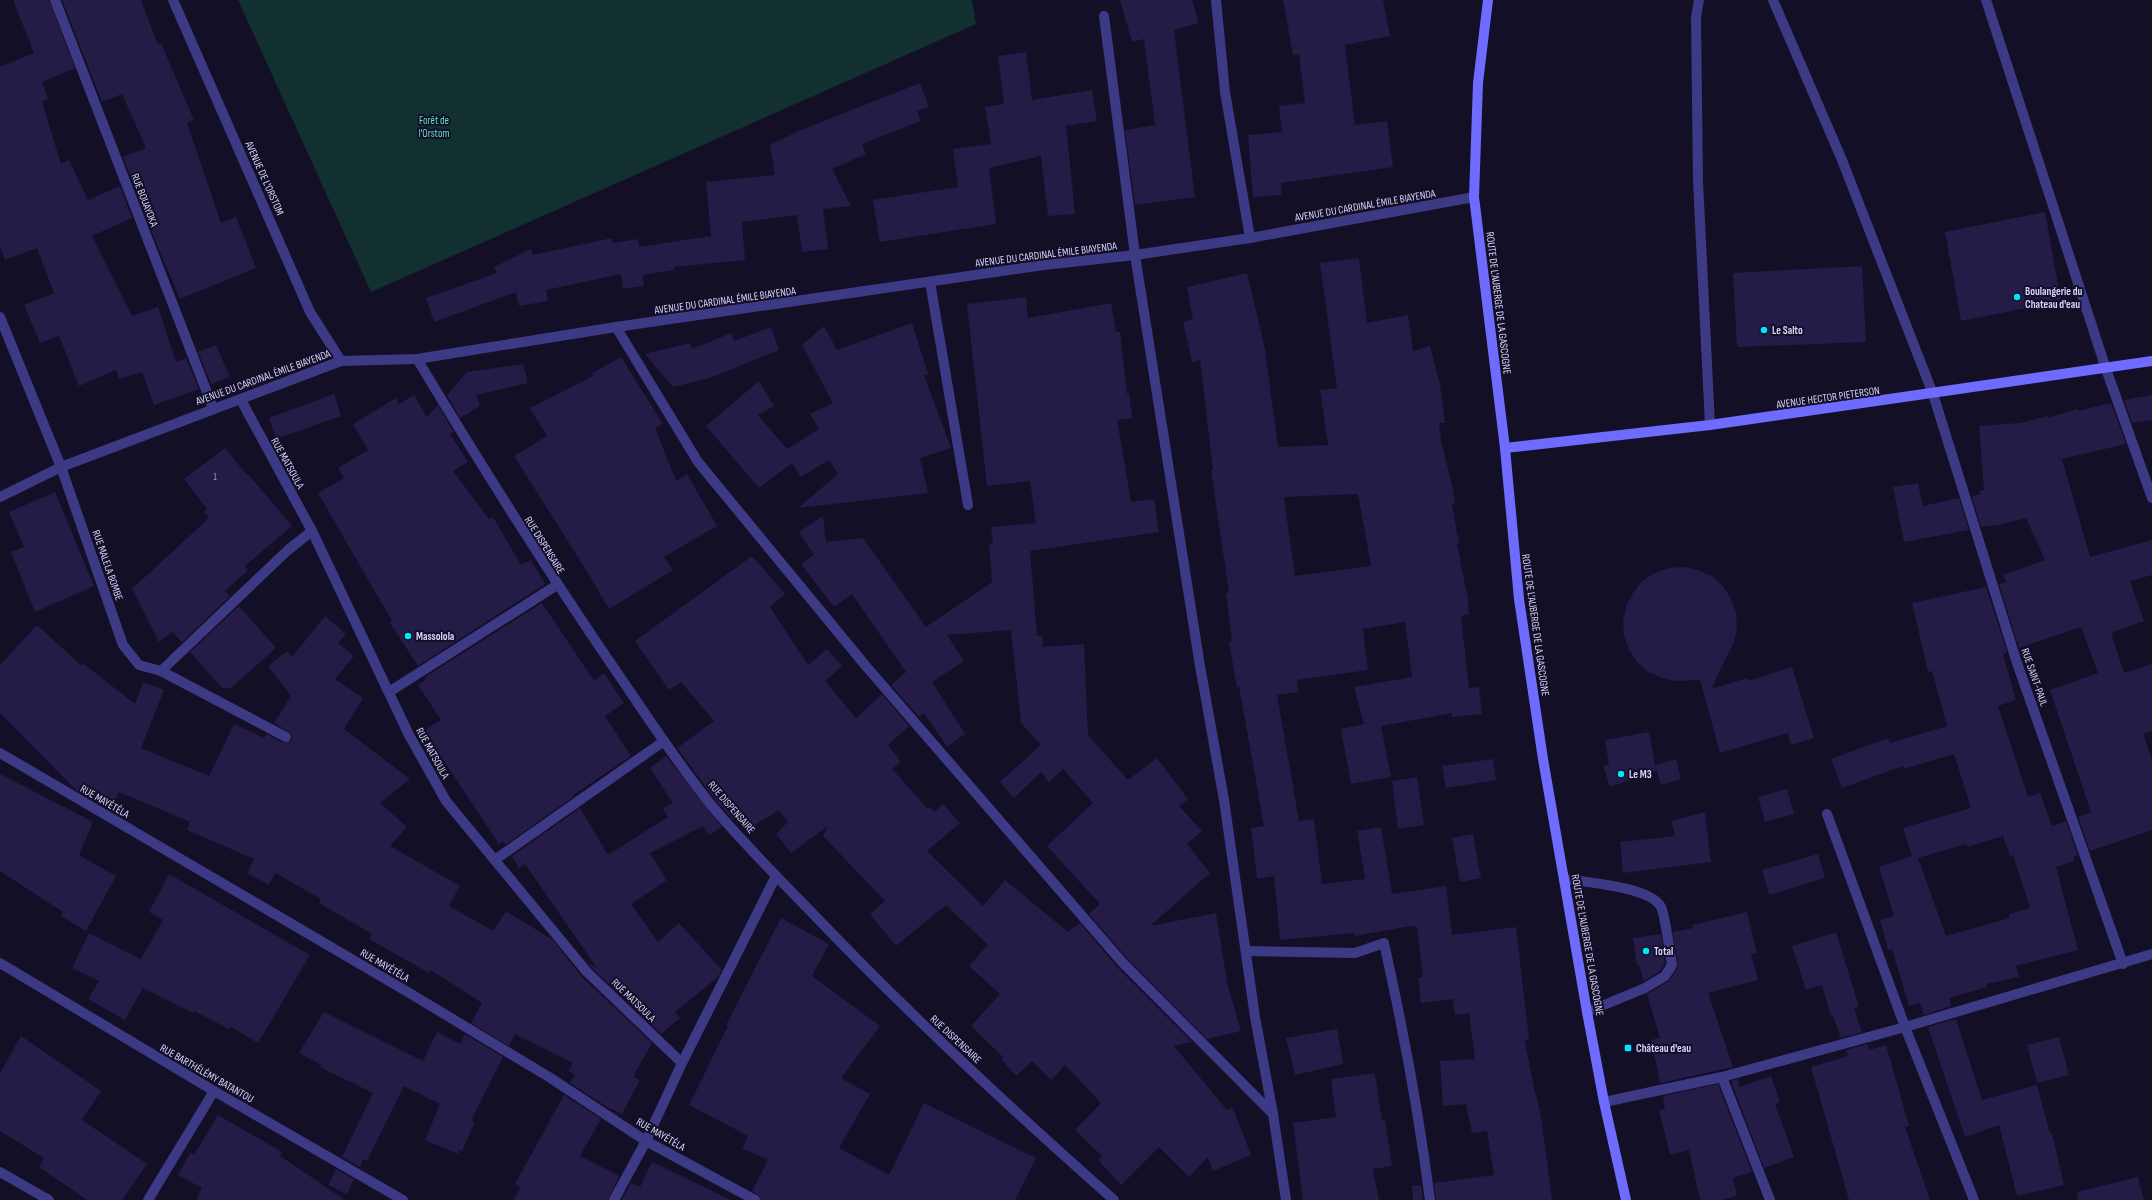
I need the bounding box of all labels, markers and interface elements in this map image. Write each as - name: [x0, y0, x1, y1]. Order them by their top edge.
- park label: Forêt de l'Orstom: [418, 114, 450, 140]
- street label: AVENUE DE L'ORSTOM: [242, 138, 287, 217]
- street label: RUE BOUAYOKA: [128, 172, 161, 229]
- street label: AVENUE DU CARDINAL ÉMILE BIAYENDA: [1293, 187, 1437, 224]
- street label: ROUTE DE L'AUBERGE DE LA GASCOGNE: [1483, 231, 1514, 375]
- street label: AVENUE DU CARDINAL ÉMILE BIAYENDA: [974, 239, 1118, 270]
- street label: AVENUE DU CARDINAL ÉMILE BIAYENDA: [653, 284, 797, 317]
- place label: Boulangerie du Chateau d'eau: [2025, 285, 2083, 311]
- marker: Boulangerie du Chateau d'eau: [2012, 292, 2022, 302]
- place label: Le Salto: [1772, 324, 1803, 337]
- marker: Le Salto: [1759, 325, 1769, 335]
- street label: AVENUE DU CARDINAL ÉMILE BIAYENDA: [193, 347, 333, 408]
- street label: AVENUE HECTOR PIETERSON: [1775, 384, 1881, 411]
- street label: RUE MATSOULA: [268, 435, 307, 491]
- house number: 1: [213, 472, 217, 483]
- street label: RUE DISPENSAIRE: [522, 514, 567, 576]
- street label: RUE MALELA BOMBE: [89, 528, 126, 602]
- street label: ROUTE DE L'AUBERGE DE LA GASCOGNE: [1519, 553, 1552, 697]
- place label: Massolola: [416, 630, 455, 643]
- marker: Massolola: [403, 631, 413, 641]
- street label: RUE SAINT-PAUL: [2019, 646, 2051, 708]
- street label: RUE MATSOULA: [413, 725, 452, 781]
- place label: Le M3: [1629, 768, 1652, 781]
- marker: Le M3: [1616, 769, 1626, 779]
- street label: RUE DISPENSAIRE: [705, 778, 758, 836]
- street label: RUE MAYÉTÉLA: [78, 782, 132, 821]
- street label: ROUTE DE L'AUBERGE DE LA GASCOGNE: [1569, 873, 1606, 1017]
- place label: Total: [1654, 945, 1673, 958]
- street label: RUE MAYÉTÉLA: [358, 946, 412, 985]
- marker: Total: [1641, 946, 1651, 956]
- street label: RUE MATSOULA: [609, 976, 659, 1025]
- street label: RUE DISPENSAIRE: [927, 1012, 984, 1066]
- street label: RUE BARTHÉLÉMY BATANTOU: [158, 1041, 256, 1106]
- place label: Château d'eau: [1636, 1042, 1691, 1055]
- marker: Château d'eau: [1623, 1043, 1633, 1053]
- street label: RUE MAYÉTÉLA: [634, 1115, 688, 1154]

